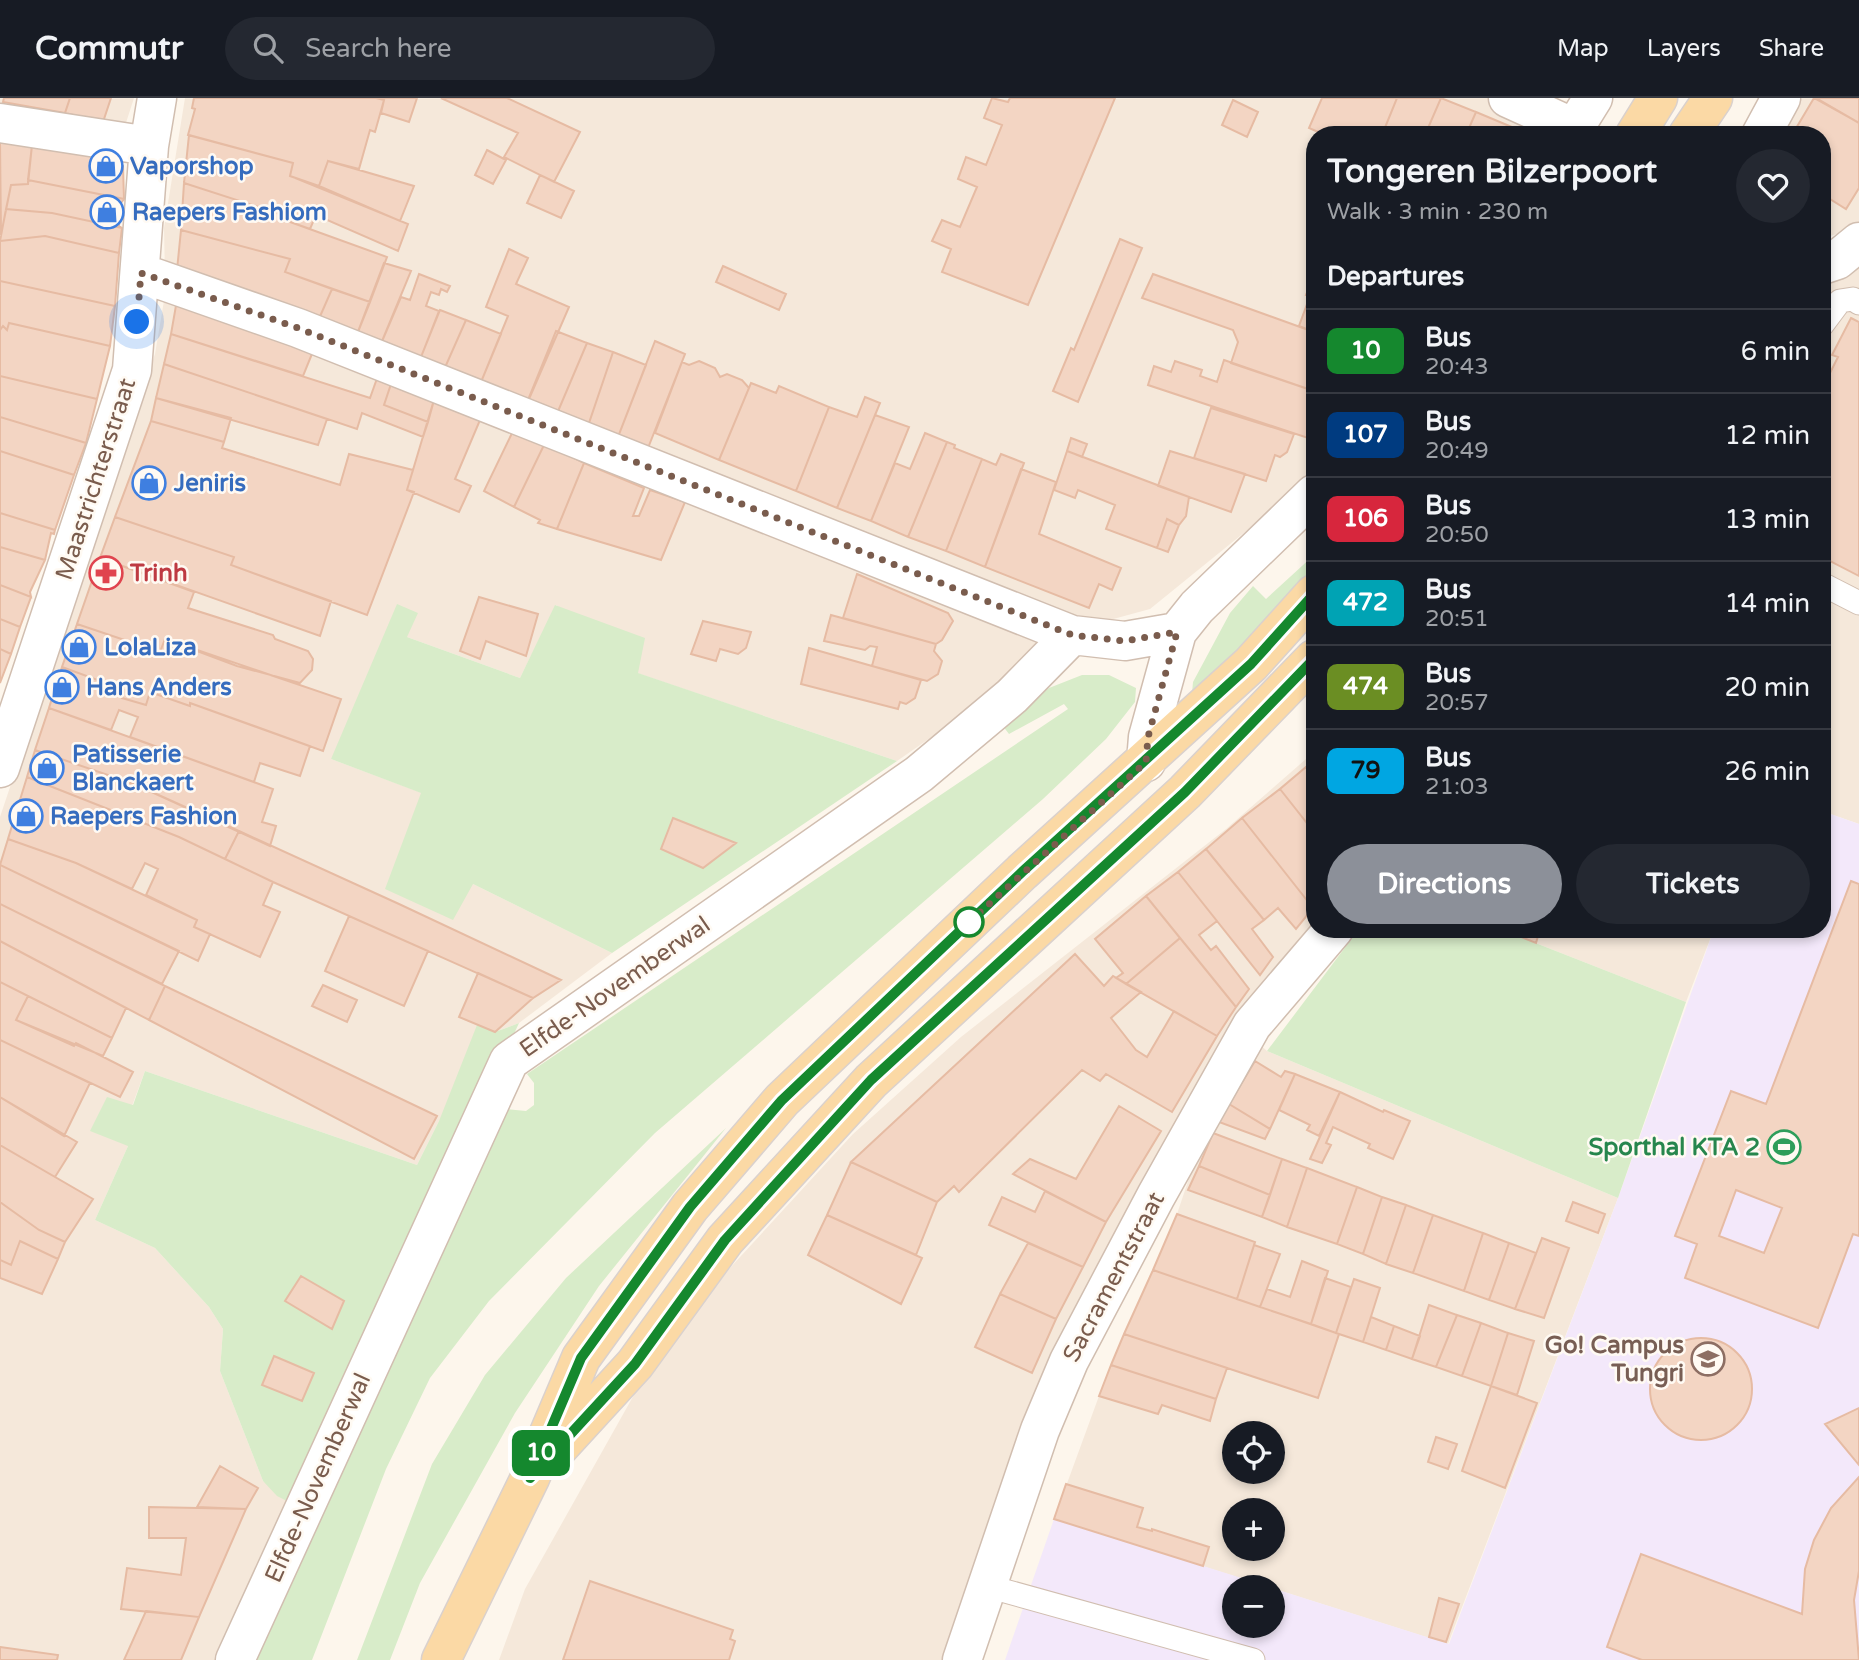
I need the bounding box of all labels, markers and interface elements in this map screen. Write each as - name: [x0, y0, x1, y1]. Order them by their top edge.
- search box: [225, 17, 715, 80]
- text: Commutr: [35, 29, 183, 68]
- icon: search: [249, 29, 287, 67]
- text: Search here: [305, 33, 451, 64]
- text: Map: [1557, 34, 1609, 63]
- text: Layers: [1647, 34, 1721, 63]
- text: Share: [1759, 34, 1824, 63]
- shop icon: Vaporshop: [87, 147, 125, 185]
- button: heart: [1736, 149, 1810, 223]
- place label: Vaporshop: [130, 152, 254, 181]
- text: Tongeren Bilzerpoort: [1327, 152, 1657, 191]
- shop icon: Raepers Fashiom: [88, 193, 126, 231]
- place label: Raepers Fashiom: [132, 198, 327, 227]
- text: Walk · 3 min · 230 m: [1327, 198, 1548, 226]
- text: Departures: [1327, 261, 1464, 292]
- your location: [119, 304, 154, 339]
- text: Bus: [1425, 322, 1471, 353]
- text: 10: [1350, 336, 1381, 365]
- text: 6 min: [1741, 336, 1810, 367]
- text: 20:43: [1425, 353, 1489, 381]
- street label: Maastrichterstraat: [50, 374, 142, 584]
- text: Bus: [1425, 406, 1471, 437]
- text: 107: [1343, 420, 1388, 449]
- text: 12 min: [1724, 420, 1810, 451]
- text: 20:49: [1425, 437, 1489, 465]
- shop icon: Jeniris: [130, 464, 168, 502]
- place label: Jeniris: [173, 469, 246, 498]
- text: Bus: [1425, 490, 1471, 521]
- text: 106: [1343, 504, 1388, 533]
- text: 13 min: [1724, 504, 1810, 535]
- text: 20:50: [1425, 521, 1489, 549]
- pharmacy icon: Trinh: [87, 554, 125, 592]
- place label: Trinh: [129, 559, 188, 588]
- text: Bus: [1425, 574, 1471, 605]
- text: 472: [1343, 588, 1388, 617]
- text: 14 min: [1724, 588, 1810, 619]
- text: 20:51: [1425, 605, 1489, 633]
- shop icon: LolaLiza: [60, 628, 98, 666]
- place label: LolaLiza: [104, 633, 197, 662]
- text: Bus: [1425, 658, 1471, 689]
- shop icon: Hans Anders: [43, 668, 81, 706]
- text: 474: [1343, 672, 1388, 701]
- text: 20 min: [1724, 672, 1810, 703]
- place label: Hans Anders: [86, 673, 232, 702]
- text: 20:57: [1425, 689, 1489, 717]
- place label: Patisserie Blanckaert: [72, 740, 194, 797]
- text: Bus: [1425, 742, 1471, 773]
- shop icon: Patisserie Blanckaert: [28, 749, 66, 787]
- text: 79: [1350, 756, 1381, 785]
- text: 26 min: [1724, 756, 1810, 787]
- text: 21:03: [1425, 773, 1489, 801]
- shop icon: Raepers Fashion: [7, 797, 45, 835]
- place label: Raepers Fashion: [50, 802, 237, 831]
- button: Directions: [1327, 844, 1562, 924]
- button: Tickets: [1576, 844, 1810, 924]
- unlabelled marker: [954, 907, 984, 937]
- street label: Elfde-Novemberwal: [514, 910, 716, 1064]
- sports icon: Sporthal KTA 2: [1765, 1128, 1803, 1166]
- place label: Sporthal KTA 2: [1589, 1133, 1760, 1162]
- street label: Sacramentstraat: [1057, 1187, 1171, 1367]
- place label: Go! Campus Tungri: [1545, 1331, 1684, 1388]
- school or university icon: Go! Campus Tungri: [1689, 1340, 1727, 1378]
- street label: Elfde-Novemberwal: [259, 1369, 377, 1587]
- map controls: [1222, 1421, 1285, 1638]
- button: locate: [1222, 1421, 1285, 1484]
- line badge: 10: [510, 1430, 572, 1476]
- text: 10: [526, 1438, 556, 1467]
- button: +: [1222, 1498, 1285, 1561]
- button: −: [1222, 1575, 1285, 1638]

